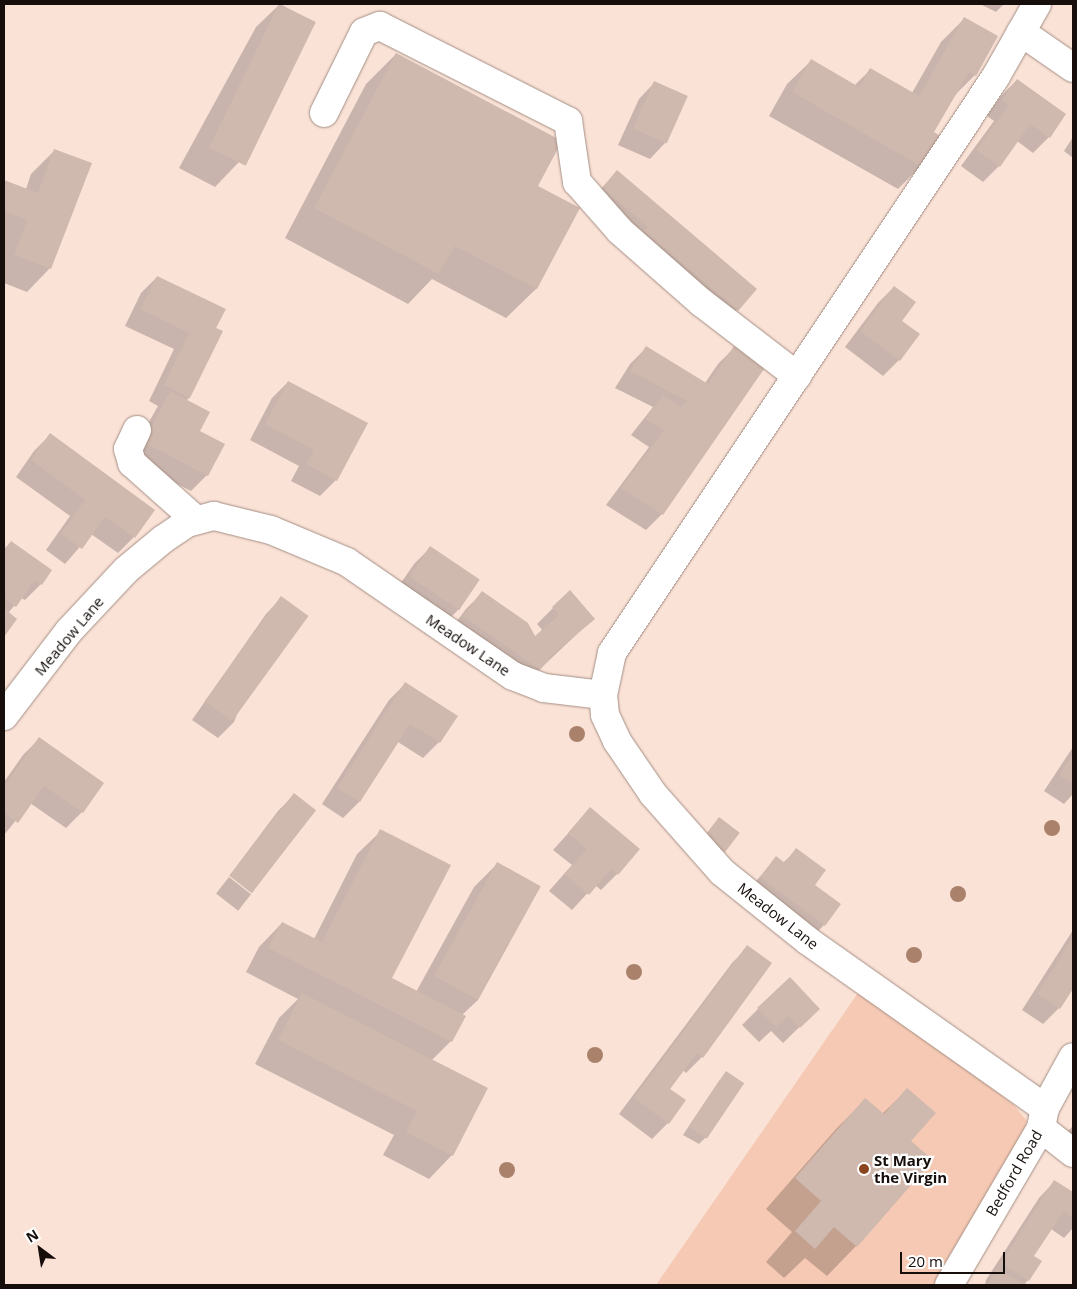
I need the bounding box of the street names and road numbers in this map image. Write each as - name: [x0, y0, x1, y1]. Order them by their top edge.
- street label: Meadow Lane: [31, 593, 107, 679]
- street label: Meadow Lane: [422, 610, 514, 680]
- street label: Meadow Lane: [734, 879, 822, 953]
- street label: Bedford Road: [982, 1127, 1046, 1219]

